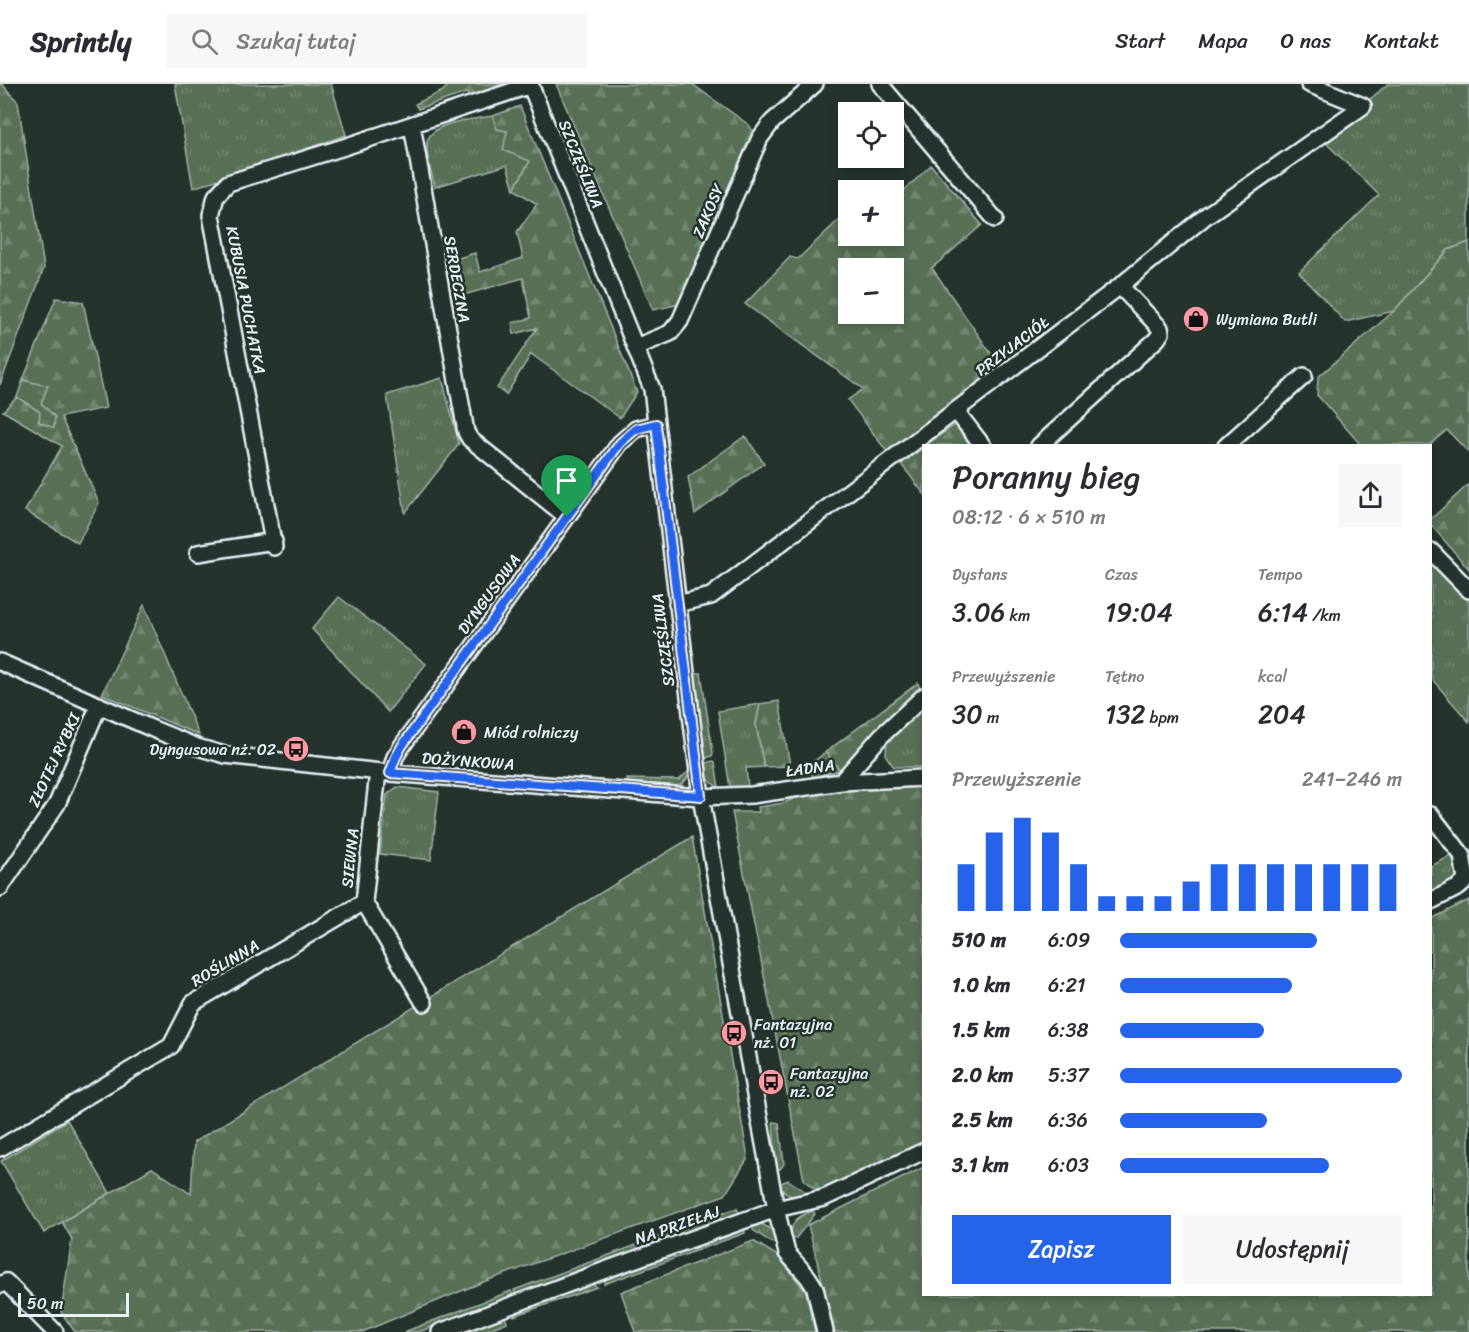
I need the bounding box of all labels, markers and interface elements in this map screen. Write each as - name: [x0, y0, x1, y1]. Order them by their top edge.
- search box: [167, 14, 587, 68]
- text: Sprintly: [30, 17, 131, 66]
- text: Szukaj tutaj: [236, 22, 356, 61]
- text: Start: [1115, 22, 1165, 60]
- text: Mapa: [1198, 22, 1248, 60]
- text: O nas: [1281, 22, 1331, 60]
- text: Kontakt: [1364, 22, 1439, 60]
- icon: search: [188, 25, 221, 58]
- map controls: [838, 102, 904, 324]
- button: locate: [838, 102, 904, 168]
- street label: SZCZĘŚLIWA: [550, 115, 612, 213]
- street label: ZAKOSY: [684, 178, 733, 243]
- button: +: [838, 180, 904, 246]
- street label: KUBUSIA PUCHATKA: [217, 224, 275, 376]
- street label: SERDECZNA: [435, 233, 479, 325]
- button: −: [838, 258, 904, 324]
- shop icon: Wymiana Butli: [1181, 304, 1211, 334]
- place label: Wymiana Butli: [1216, 305, 1317, 334]
- street label: PRZYJACIÓŁ: [969, 308, 1056, 384]
- text: Poranny bieg: [952, 448, 1141, 506]
- pin: [541, 455, 592, 517]
- icon: arrive: [550, 464, 583, 497]
- button: share: [1339, 464, 1402, 527]
- text: 08:12 · 6 × 510 m: [952, 500, 1106, 535]
- street label: DYNGUSOWA: [450, 548, 528, 640]
- text: Dystans: [952, 560, 1008, 589]
- text: Czas: [1105, 560, 1138, 589]
- text: Tempo: [1258, 560, 1303, 589]
- text: 3.06: [952, 589, 1005, 635]
- text: 19:04: [1105, 589, 1173, 635]
- text: 6:14: [1258, 589, 1308, 635]
- street label: SZCZĘŚLIWA: [643, 592, 683, 688]
- text: km: [1005, 601, 1030, 630]
- text: /km: [1308, 601, 1341, 630]
- text: Przewyższenie: [952, 662, 1056, 691]
- text: Tętno: [1105, 662, 1144, 691]
- text: kcal: [1258, 662, 1287, 691]
- text: 30: [952, 691, 983, 737]
- text: 132: [1105, 691, 1145, 737]
- text: 204: [1258, 691, 1306, 737]
- text: m: [983, 703, 999, 732]
- text: bpm: [1145, 703, 1179, 732]
- street label: ZŁOTEJ RYBKI: [19, 706, 89, 812]
- shop icon: Miód rolniczy: [449, 717, 479, 747]
- place label: Miód rolniczy: [484, 718, 579, 747]
- bus stop icon: Dyngusowa nż. 02: [281, 734, 311, 764]
- place label: Dyngusowa nż. 02: [149, 735, 276, 764]
- street label: DOŻYNKOWA: [421, 743, 515, 779]
- street label: ŁADNA: [784, 750, 836, 786]
- text: Przewyższenie: [952, 762, 1081, 797]
- text: 241–246 m: [1302, 762, 1402, 797]
- street label: SIEWNA: [332, 827, 368, 889]
- text: 510 m: [952, 923, 1006, 958]
- text: 6:09: [1048, 923, 1090, 958]
- street label: ROŚLINNA: [185, 931, 265, 995]
- text: 1.0 km: [952, 968, 1010, 1003]
- text: 6:21: [1048, 968, 1086, 1003]
- place label: Fantazyjna nż. 01: [754, 1010, 832, 1057]
- text: 1.5 km: [952, 1013, 1010, 1048]
- text: 6:38: [1048, 1013, 1088, 1048]
- bus stop icon: Fantazyjna nż. 01: [719, 1018, 749, 1048]
- text: 2.0 km: [952, 1058, 1013, 1093]
- text: 5:37: [1048, 1058, 1089, 1093]
- place label: Fantazyjna nż. 02: [790, 1059, 868, 1106]
- bus stop icon: Fantazyjna nż. 02: [756, 1067, 786, 1097]
- text: 2.5 km: [952, 1103, 1013, 1138]
- text: 6:36: [1048, 1103, 1088, 1138]
- text: 3.1 km: [952, 1148, 1009, 1183]
- text: 6:03: [1048, 1148, 1089, 1183]
- street label: NA PRZEŁAJ: [631, 1197, 724, 1253]
- button: Zapisz: [952, 1215, 1171, 1284]
- button: Udostępnij: [1183, 1215, 1402, 1284]
- text: 50 m: [27, 1289, 63, 1318]
- scale bar: [18, 1290, 129, 1318]

